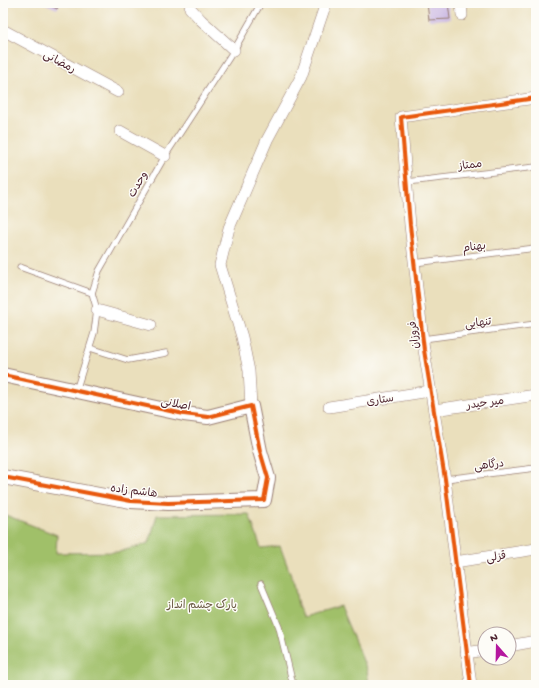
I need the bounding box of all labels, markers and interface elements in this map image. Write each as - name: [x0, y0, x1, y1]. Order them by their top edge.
- street label: رمضانی: [41, 48, 78, 76]
- street label: ممتاز: [457, 158, 483, 174]
- street label: وحدت: [127, 170, 151, 200]
- street label: بهنام: [462, 240, 487, 256]
- street label: تنهایی: [464, 315, 493, 332]
- street label: فروزان: [407, 320, 422, 350]
- street label: ستاری: [366, 392, 395, 409]
- street label: اصلانی: [160, 395, 192, 414]
- street label: میر حیدر: [465, 395, 505, 413]
- street label: درگاهی: [473, 456, 505, 474]
- street label: هاشم زاده: [109, 482, 158, 502]
- street label: قزلی: [485, 550, 507, 565]
- park label: پارک چشم انداز: [166, 599, 237, 613]
- north arrow: [477, 626, 517, 666]
- text: N: [489, 632, 500, 645]

